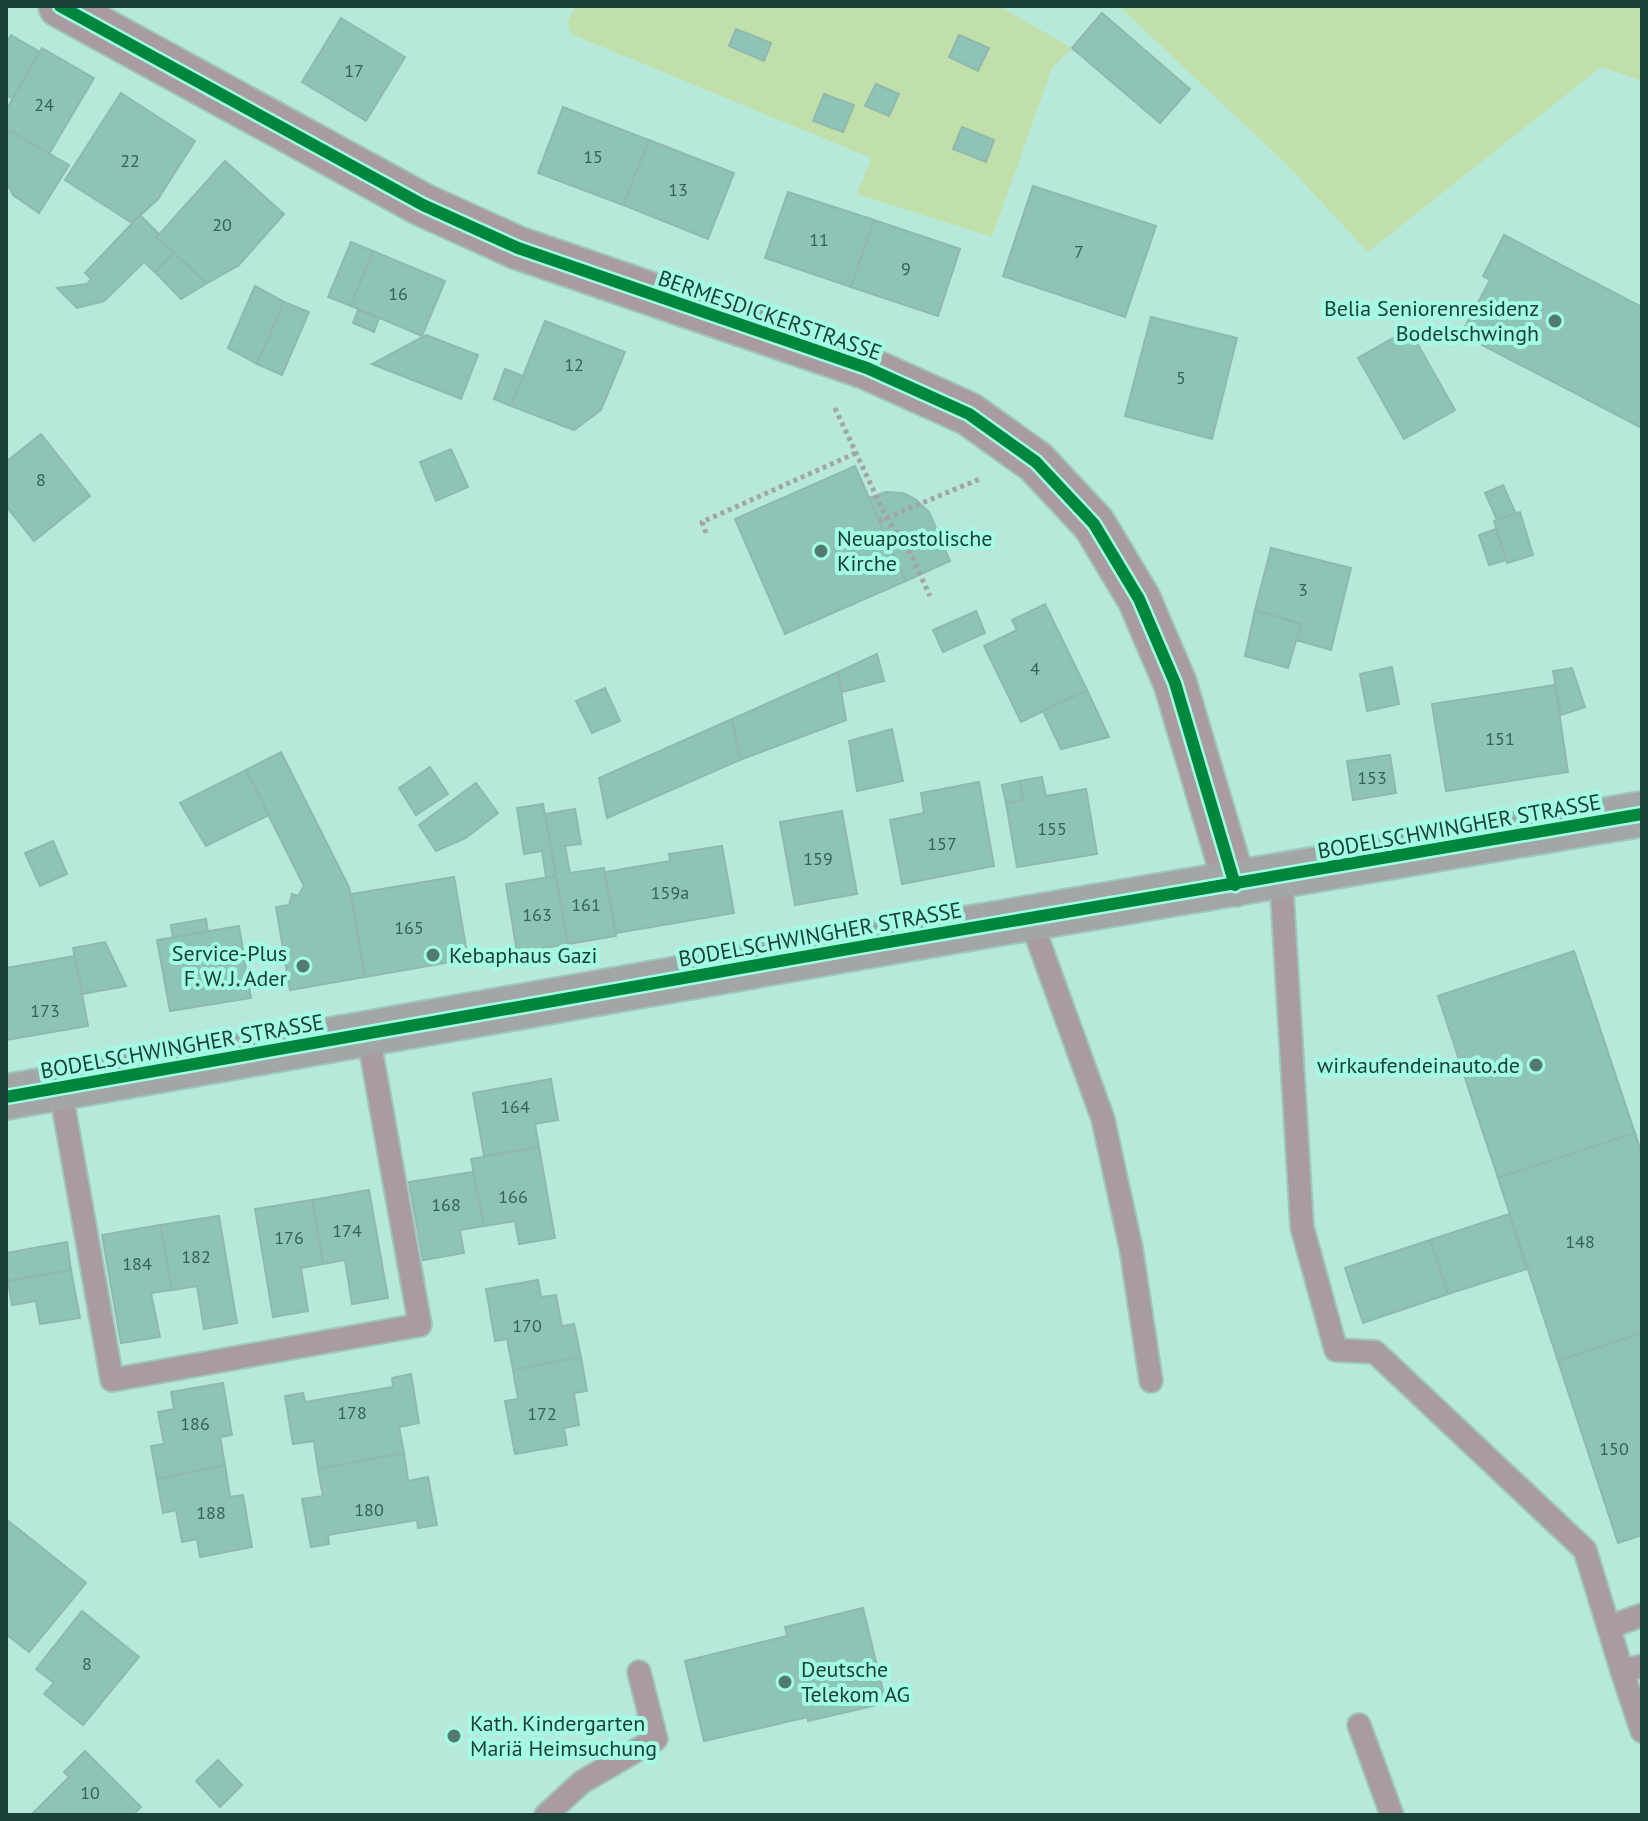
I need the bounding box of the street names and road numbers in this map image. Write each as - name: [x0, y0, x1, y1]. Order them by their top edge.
- street label: BERMESDICKERSTRASSE: [654, 264, 886, 366]
- street label: BODELSCHWINGHER STRASSE: [1315, 787, 1603, 865]
- street label: BODELSCHWINGHER STRASSE: [676, 895, 964, 973]
- street label: BODELSCHWINGHER STRASSE: [38, 1007, 326, 1085]

